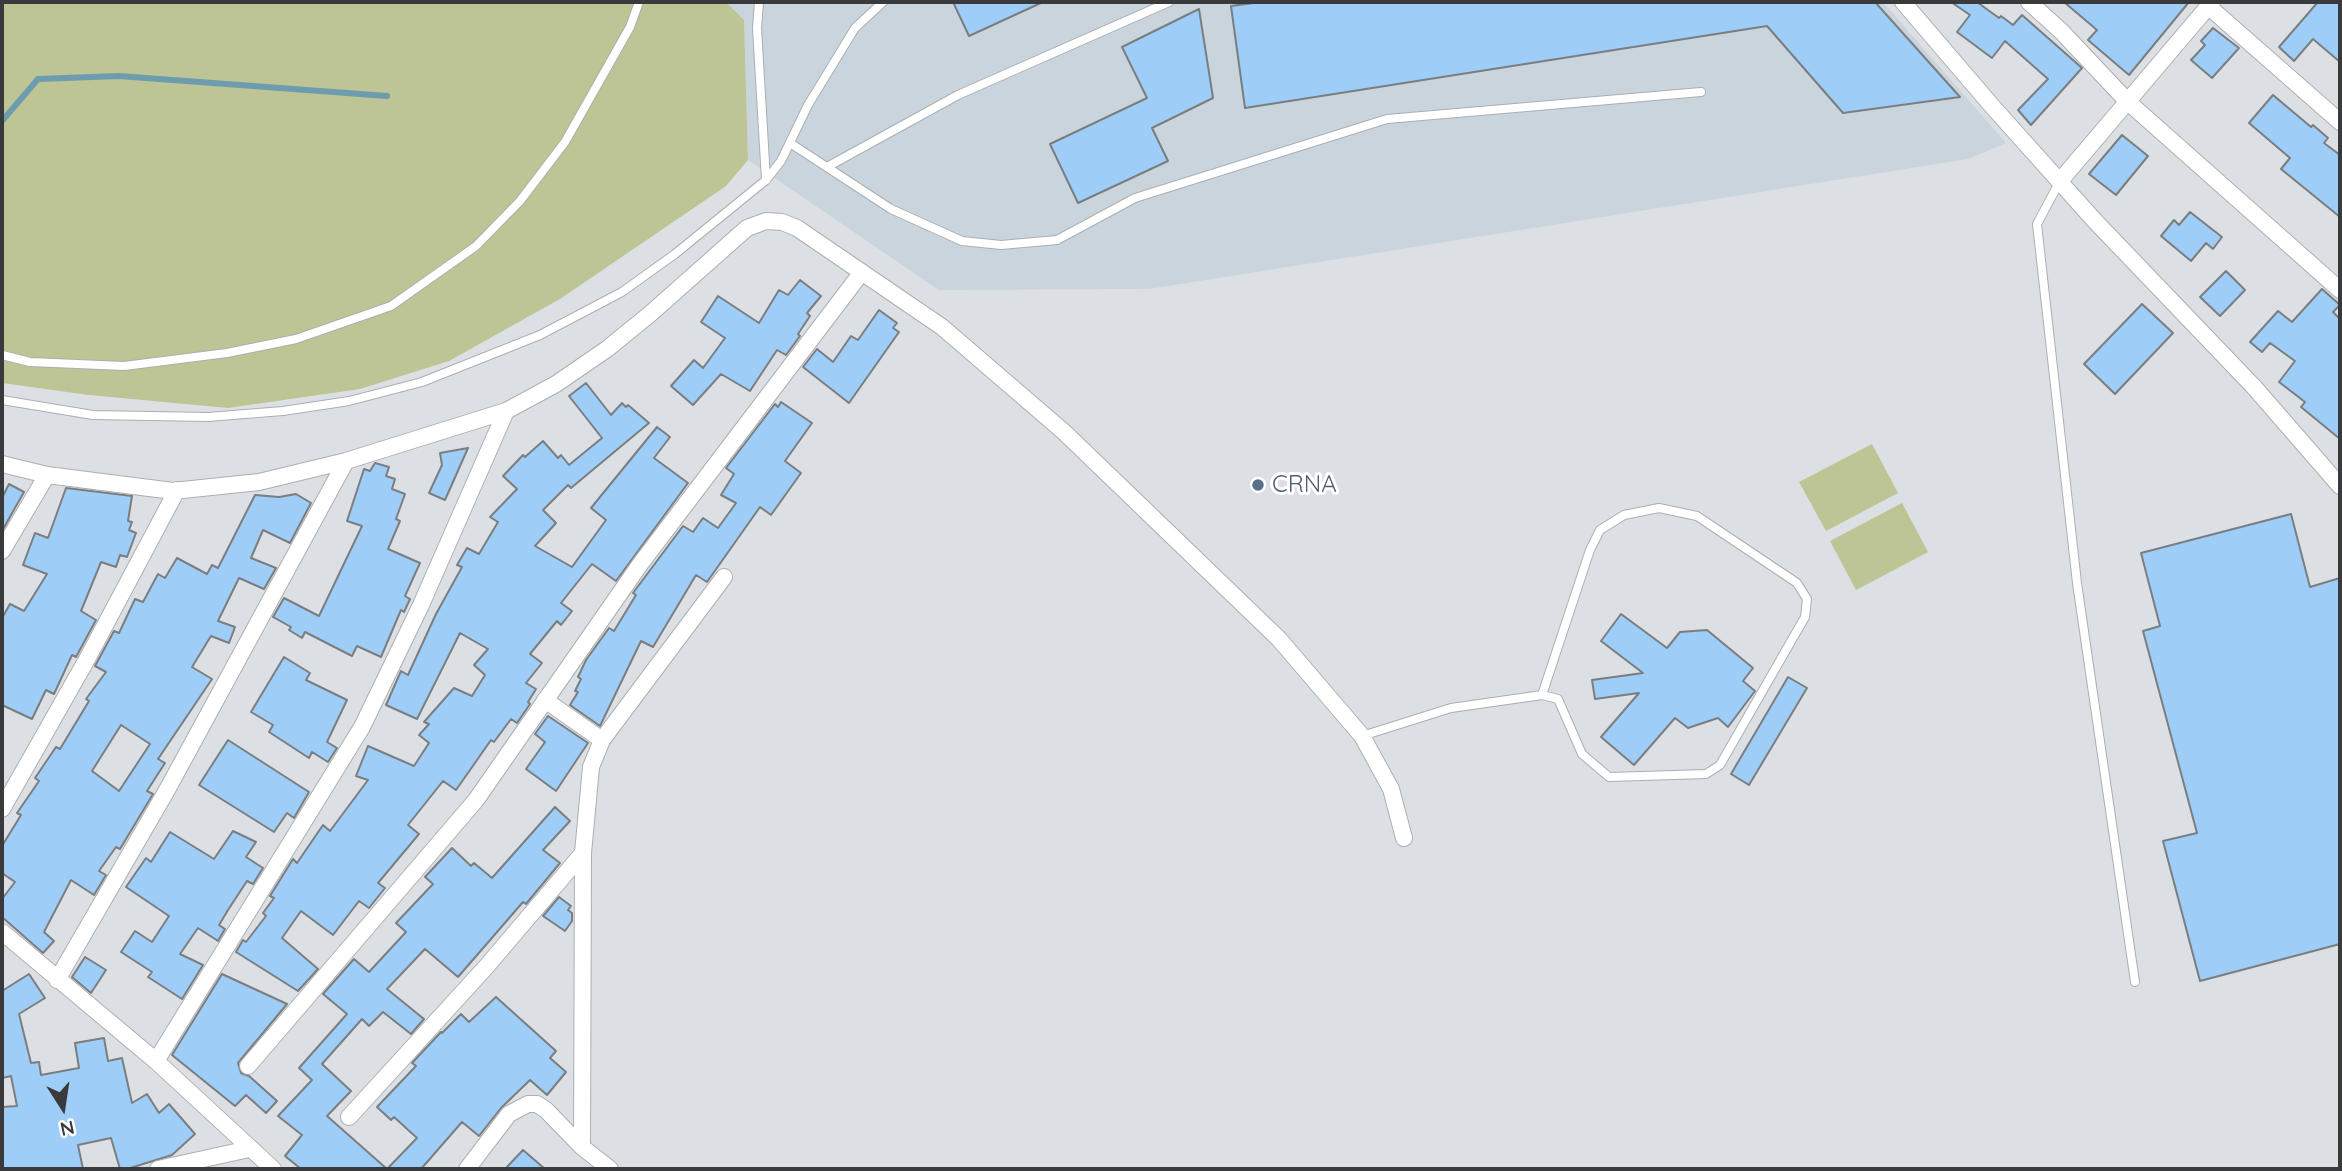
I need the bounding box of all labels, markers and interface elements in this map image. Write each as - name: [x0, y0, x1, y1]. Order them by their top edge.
- place label: CRNA: [1272, 471, 1337, 499]
- marker: CRNA: [1250, 477, 1266, 493]
- north arrow: [28, 1073, 98, 1143]
- text: N: [58, 1115, 77, 1142]

